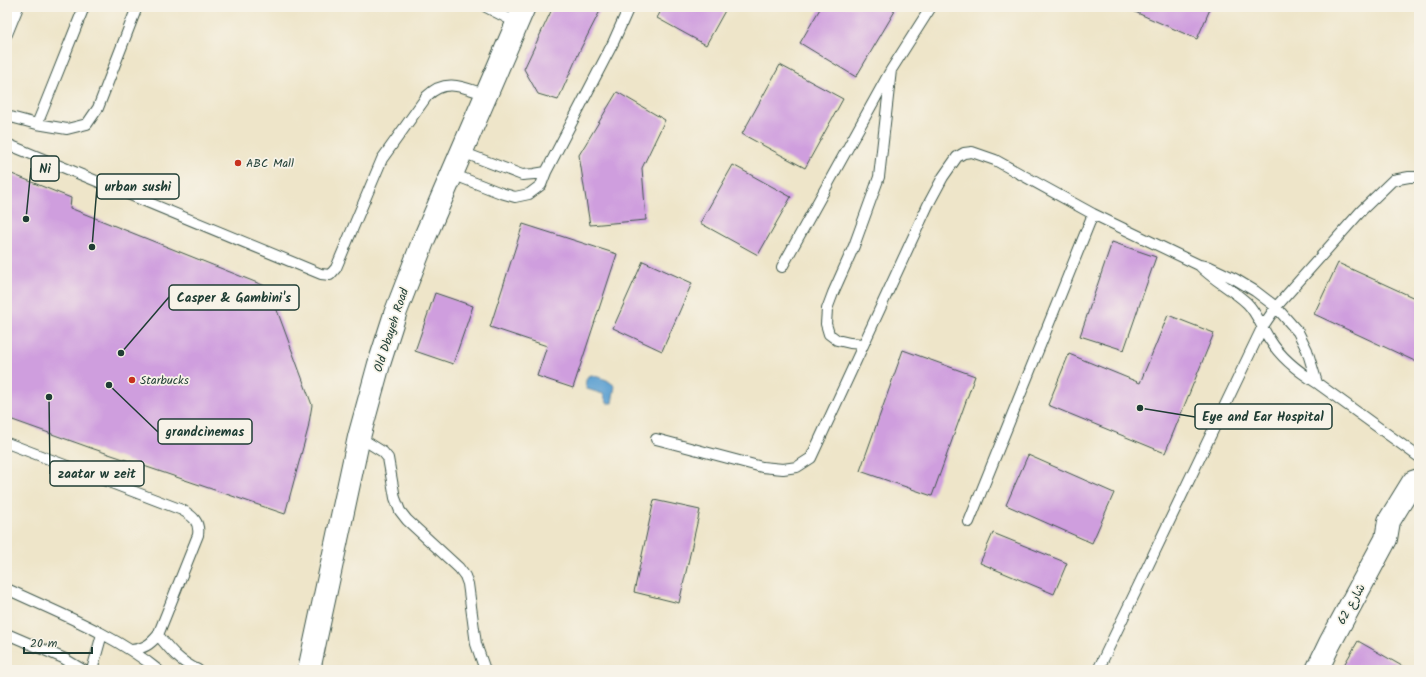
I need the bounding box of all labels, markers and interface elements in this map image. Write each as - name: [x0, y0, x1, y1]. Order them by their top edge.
- place label: ABC Mall: [246, 154, 294, 173]
- callout: Ni: [31, 156, 59, 181]
- marker: ABC Mall: [233, 158, 243, 168]
- text: Ni: [39, 159, 51, 180]
- callout: urban sushi: [97, 174, 179, 199]
- text: urban sushi: [105, 177, 172, 198]
- callout: Casper & Gambini's: [169, 285, 299, 310]
- street label: Old Dbayeh Road: [369, 285, 414, 375]
- text: Casper & Gambini's: [177, 288, 291, 309]
- place label: Starbucks: [140, 371, 189, 390]
- marker: Starbucks: [127, 375, 137, 385]
- callout: Eye and Ear Hospital: [1195, 404, 1332, 429]
- text: Eye and Ear Hospital: [1202, 407, 1324, 428]
- callout: grandcinemas: [158, 419, 252, 444]
- text: grandcinemas: [165, 422, 244, 443]
- callout: zaatar w zeit: [50, 461, 144, 486]
- text: zaatar w zeit: [58, 464, 136, 485]
- street label: شارع 62: [1332, 580, 1371, 628]
- scale bar: [24, 629, 92, 655]
- text: 20 m: [30, 634, 58, 653]

